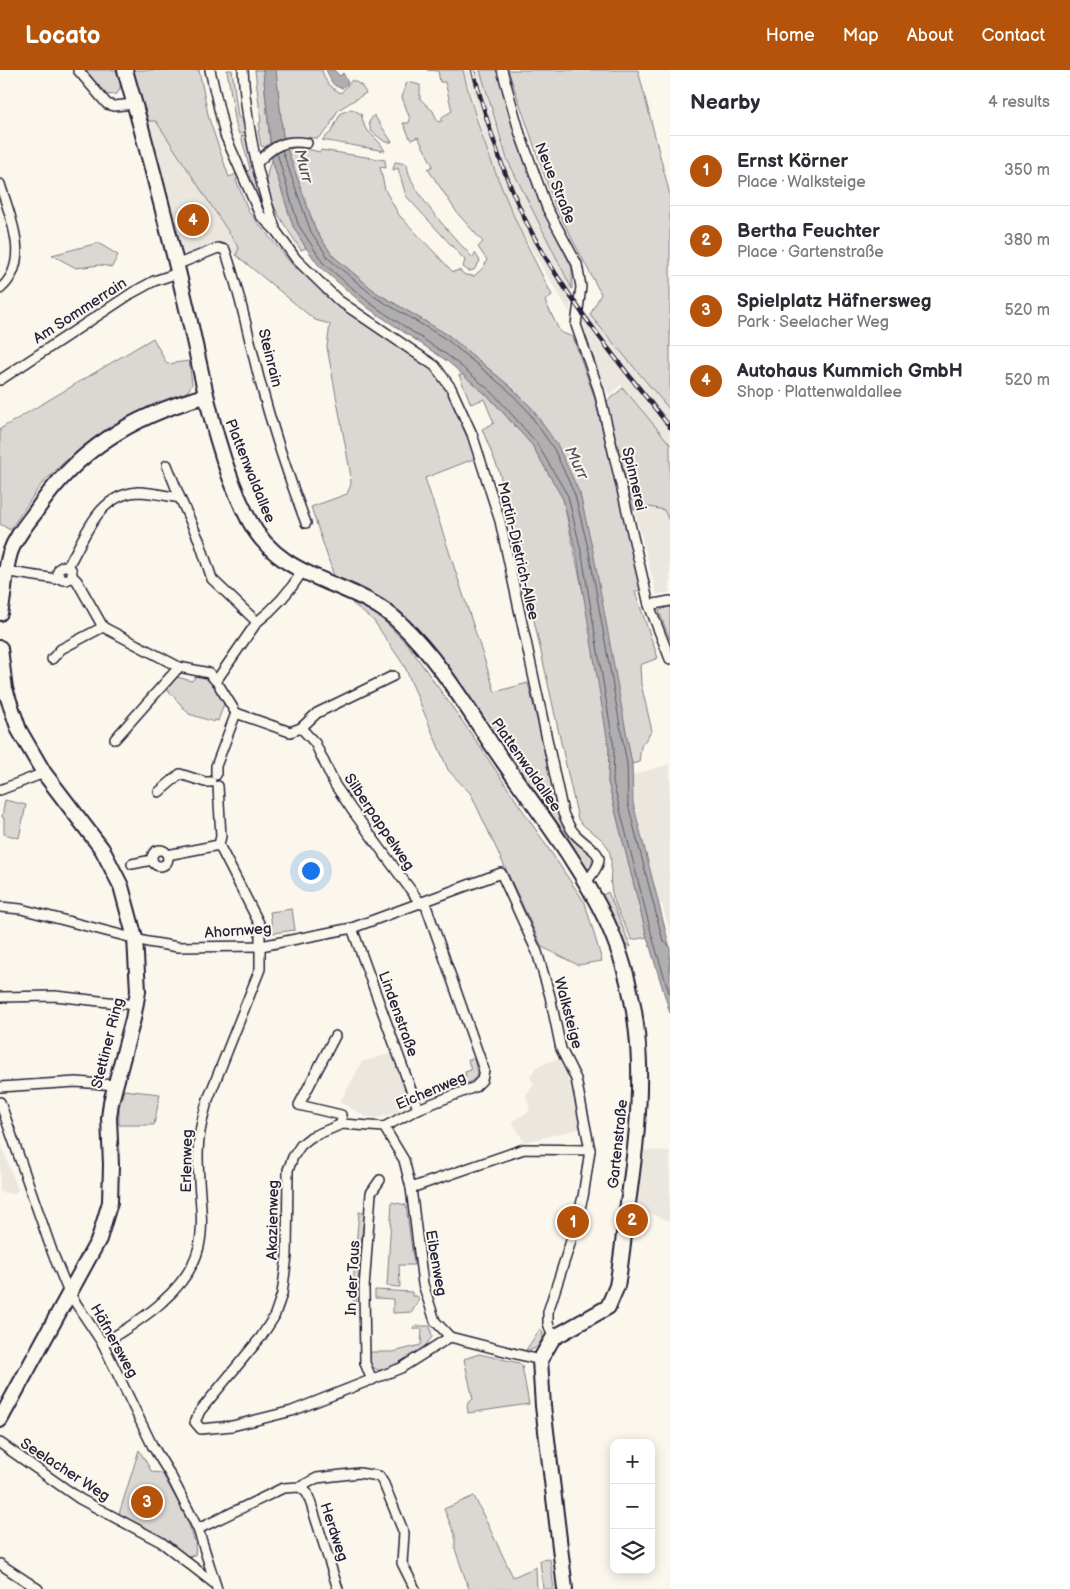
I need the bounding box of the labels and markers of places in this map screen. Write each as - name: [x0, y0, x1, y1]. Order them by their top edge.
- pin: 4: [177, 201, 209, 239]
- pin: 2: [616, 1201, 648, 1239]
- pin: 1: [557, 1203, 589, 1241]
- pin: 3: [131, 1483, 163, 1521]

